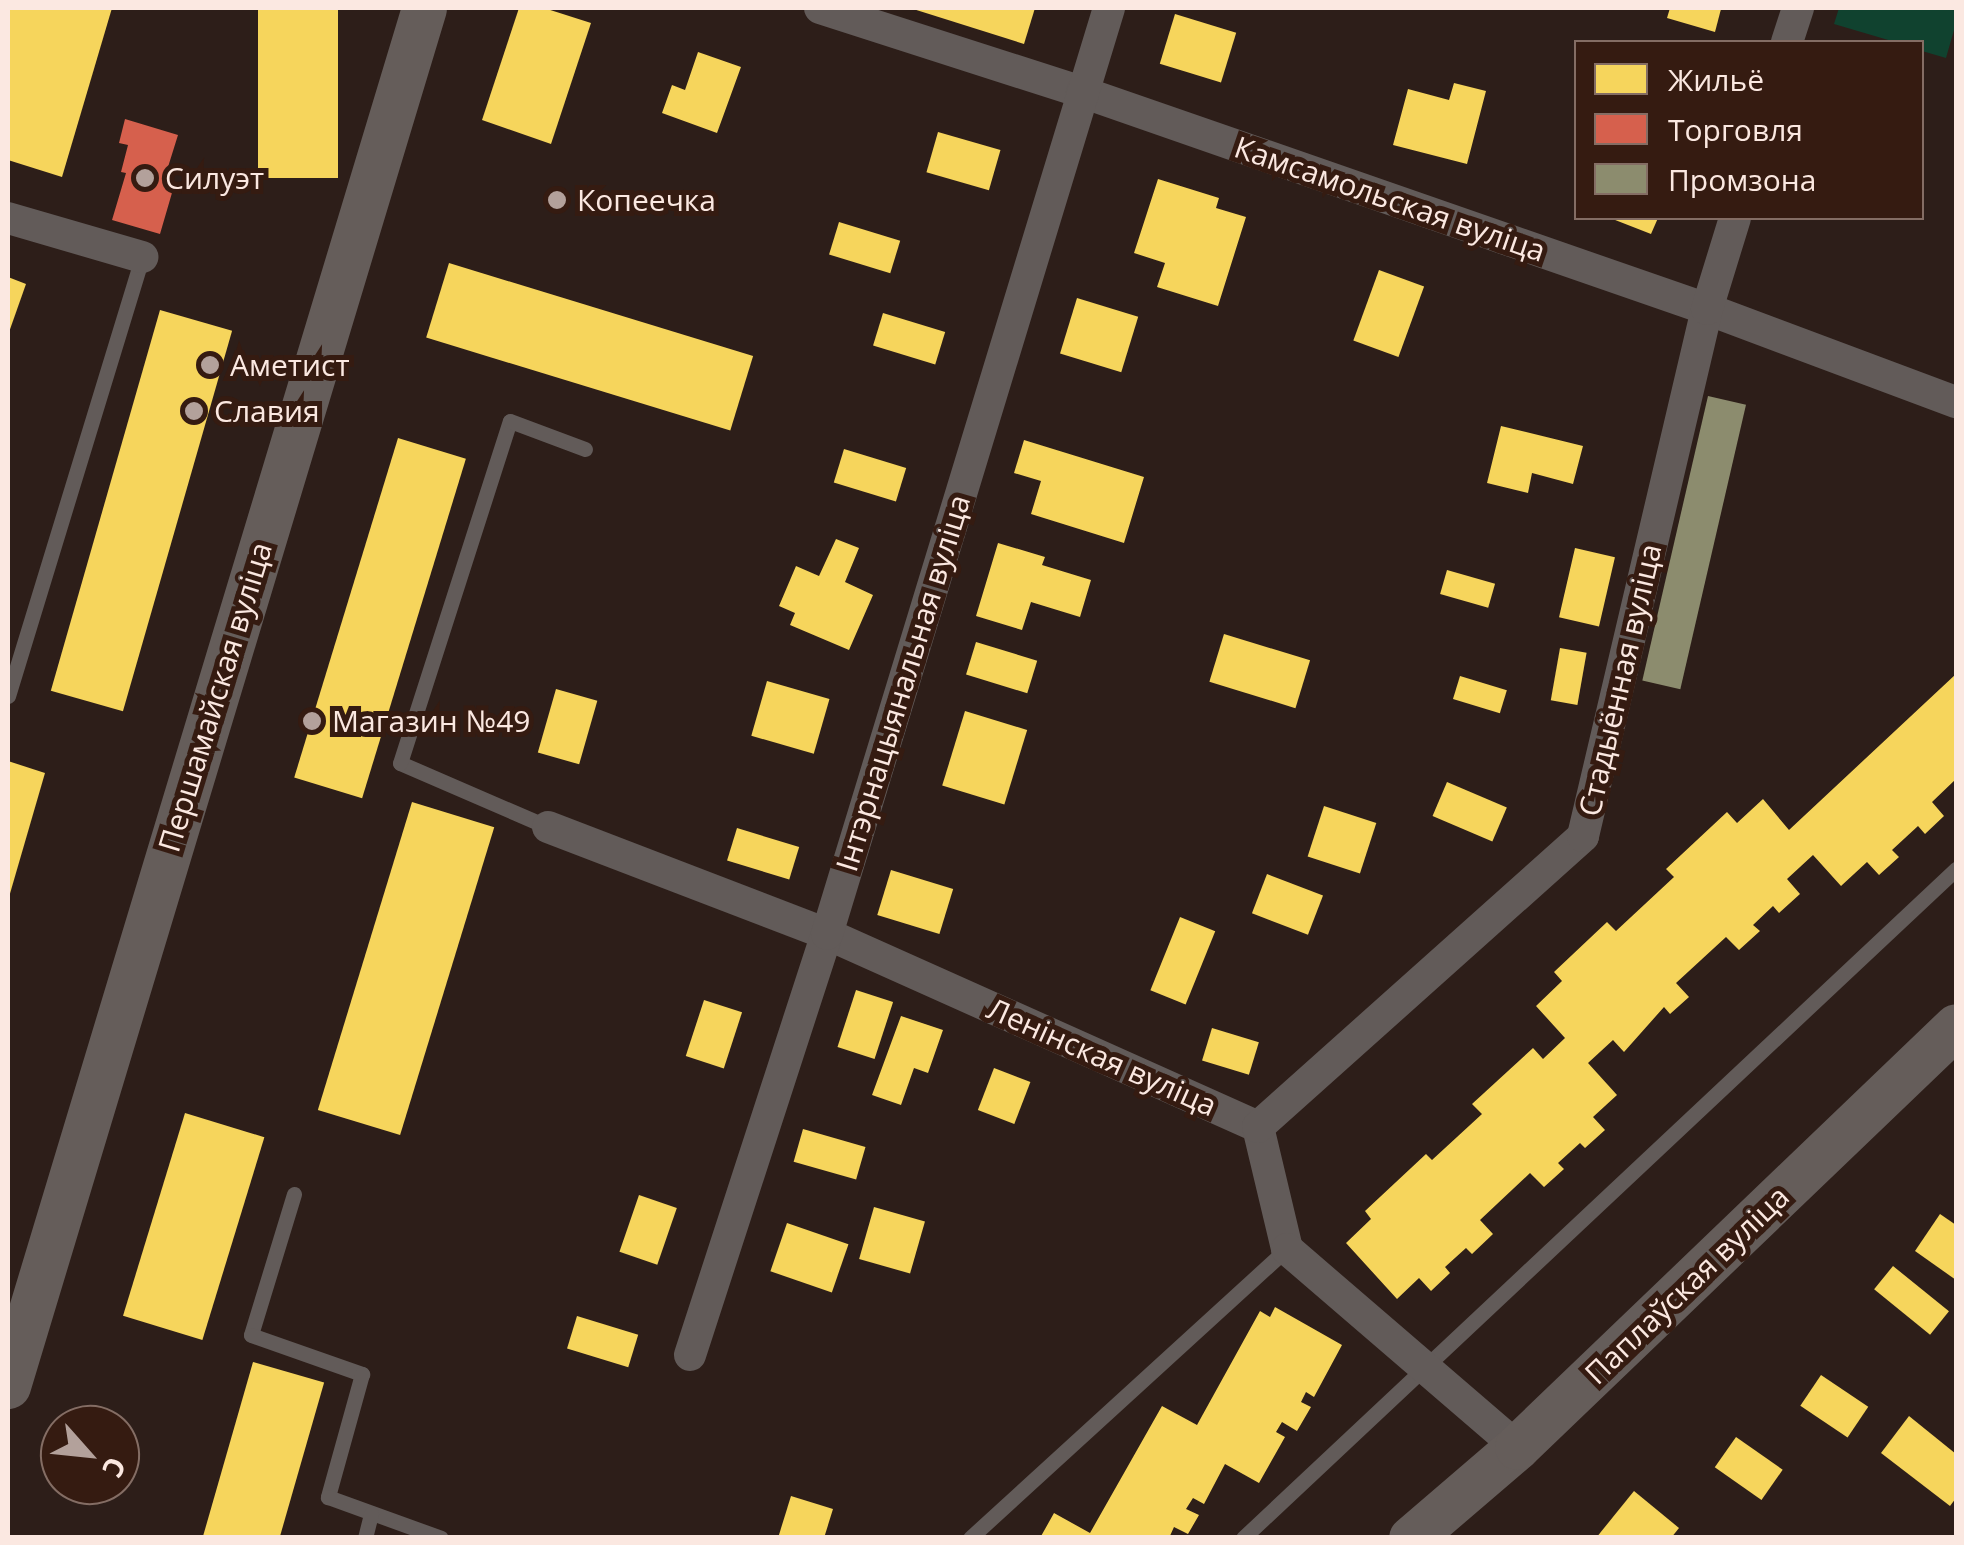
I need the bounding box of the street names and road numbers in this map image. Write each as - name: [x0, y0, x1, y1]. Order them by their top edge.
- street label: Камсамольская вуліца: [1230, 129, 1550, 269]
- street label: Інтэрнацыянальная вуліца: [829, 490, 977, 876]
- street label: Першамайская вуліца: [151, 538, 279, 856]
- street label: Стадыённая вуліца: [1571, 540, 1669, 820]
- street label: Ленінская вуліца: [982, 990, 1222, 1124]
- street label: Паплаўская вуліца: [1578, 1178, 1796, 1392]

